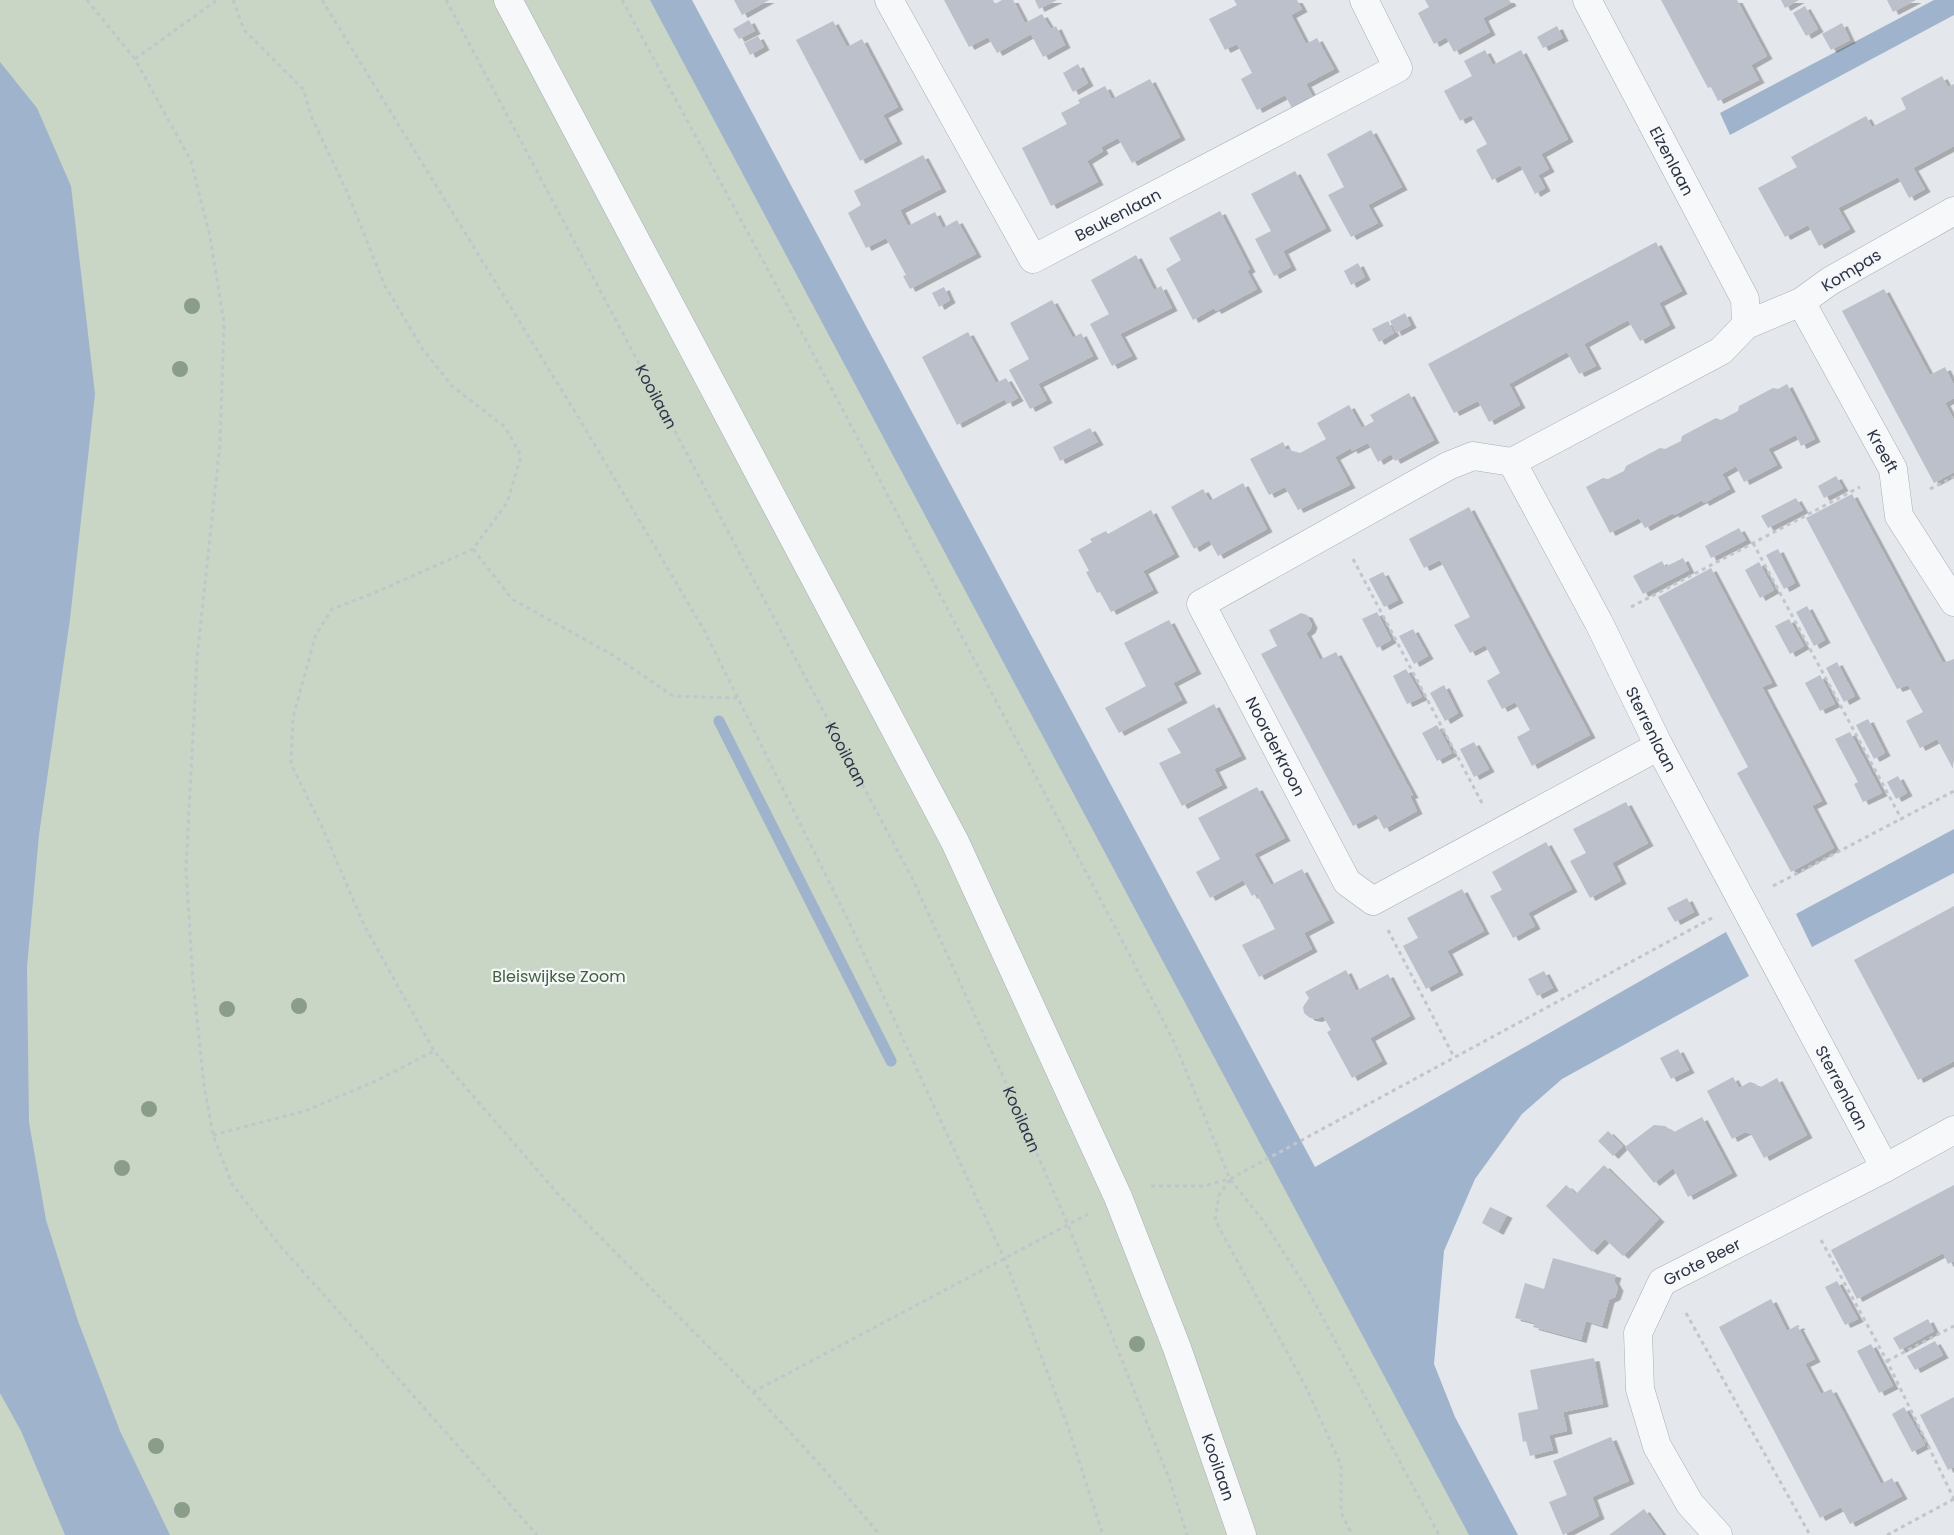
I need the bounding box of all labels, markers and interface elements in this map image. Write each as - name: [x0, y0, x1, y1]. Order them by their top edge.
- street label: Elzenlaan: [1644, 122, 1699, 200]
- street label: Beukenlaan: [1071, 183, 1165, 247]
- street label: Kompas: [1817, 243, 1886, 297]
- street label: Kooilaan: [629, 361, 683, 433]
- street label: Kreeft: [1861, 425, 1904, 477]
- street label: Sterrenlaan: [1620, 683, 1682, 776]
- street label: Noorderkroon: [1240, 693, 1311, 800]
- street label: Kooilaan: [819, 718, 872, 791]
- park label: Bleiswijkse Zoom: [492, 965, 626, 988]
- street label: Sterrenlaan: [1809, 1041, 1874, 1134]
- street label: Kooilaan: [997, 1083, 1046, 1156]
- street label: Grote Beer: [1659, 1233, 1745, 1292]
- street label: Kooilaan: [1196, 1430, 1240, 1504]

